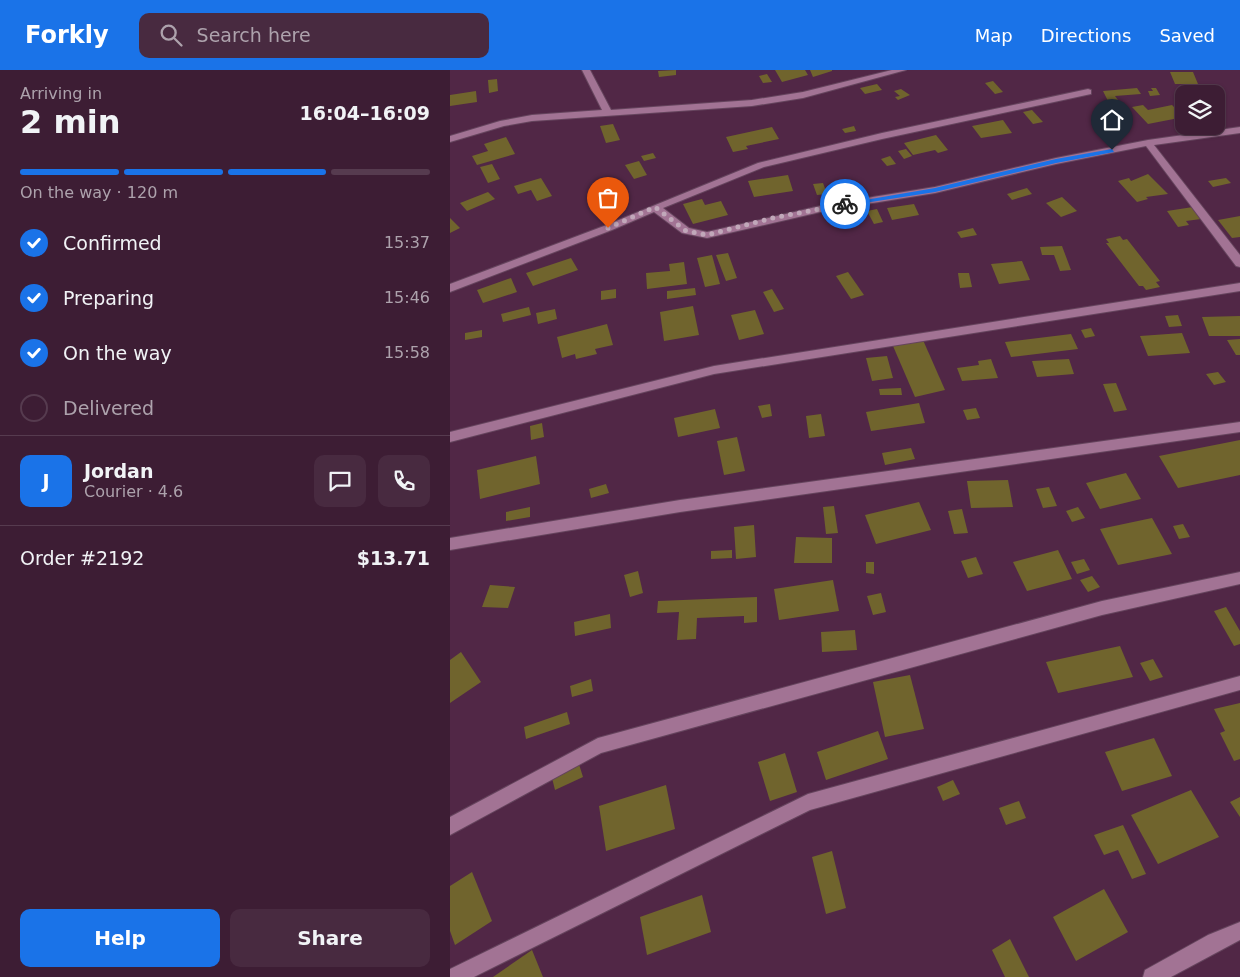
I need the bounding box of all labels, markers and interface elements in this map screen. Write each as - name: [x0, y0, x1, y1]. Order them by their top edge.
- search box: [139, 13, 489, 58]
- text: Forkly: [25, 21, 109, 49]
- icon: search: [157, 21, 185, 49]
- text: Search here: [197, 24, 311, 46]
- text: Map: [975, 25, 1013, 46]
- text: Directions: [1041, 25, 1131, 46]
- text: Saved: [1159, 25, 1215, 46]
- text: Arriving in: [20, 84, 102, 103]
- map controls: [1175, 85, 1225, 135]
- button: layers: [1175, 85, 1225, 135]
- pin: [1091, 99, 1133, 150]
- text: 16:04–16:09: [300, 102, 430, 124]
- text: 2 min: [20, 103, 121, 141]
- icon: home: [1098, 106, 1126, 134]
- pin: [587, 177, 629, 228]
- courier: [820, 179, 870, 229]
- text: On the way · 120 m: [20, 183, 178, 202]
- icon: bag: [594, 184, 622, 212]
- icon: bike: [831, 190, 859, 218]
- icon: check: [20, 229, 48, 257]
- text: Confirmed: [63, 232, 162, 254]
- text: 15:37: [384, 233, 430, 252]
- icon: check: [20, 284, 48, 312]
- text: Preparing: [63, 287, 154, 309]
- text: 15:46: [384, 288, 430, 307]
- icon: check: [20, 339, 48, 367]
- text: On the way: [63, 342, 172, 364]
- text: 15:58: [384, 343, 430, 362]
- text: Delivered: [63, 397, 154, 419]
- button: chat: [314, 455, 366, 507]
- button: phone: [378, 455, 430, 507]
- text: Jordan: [84, 460, 153, 482]
- text: J: [42, 470, 50, 492]
- text: Courier · 4.6: [84, 482, 183, 501]
- text: Order #2192: [20, 547, 144, 569]
- text: $13.71: [357, 547, 430, 569]
- button: Help: [20, 909, 220, 967]
- button: Share: [230, 909, 430, 967]

